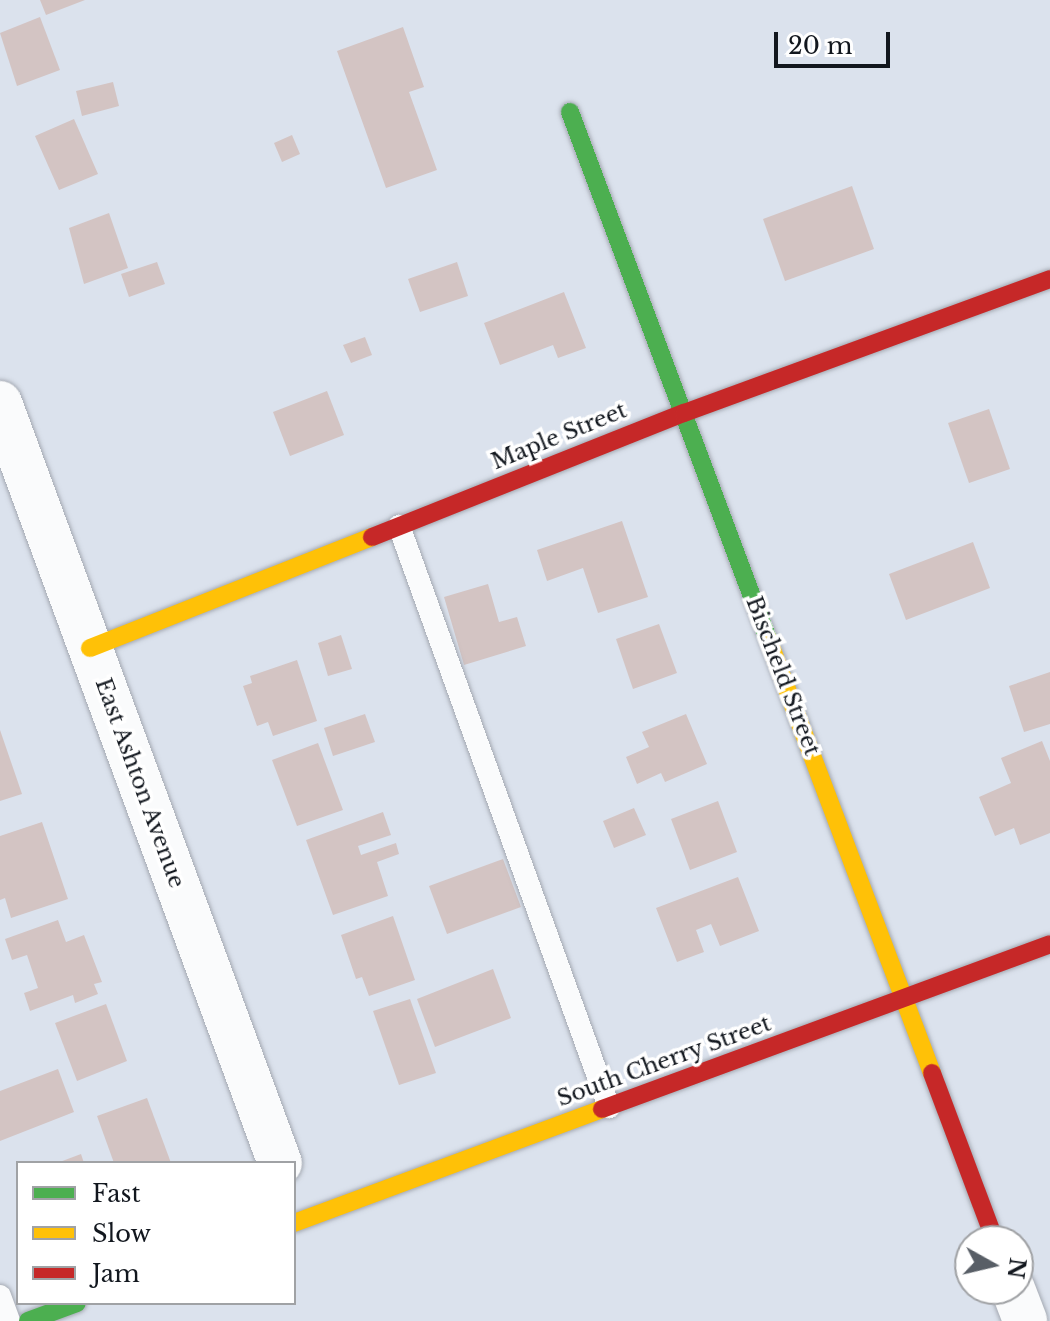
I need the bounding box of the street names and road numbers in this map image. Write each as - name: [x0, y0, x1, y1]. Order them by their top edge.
- street label: Maple Street: [488, 397, 630, 475]
- street label: Bischeld Street: [741, 593, 825, 759]
- street label: East Ashton Avenue: [89, 674, 191, 892]
- street label: South Cherry Street: [553, 1010, 775, 1112]

